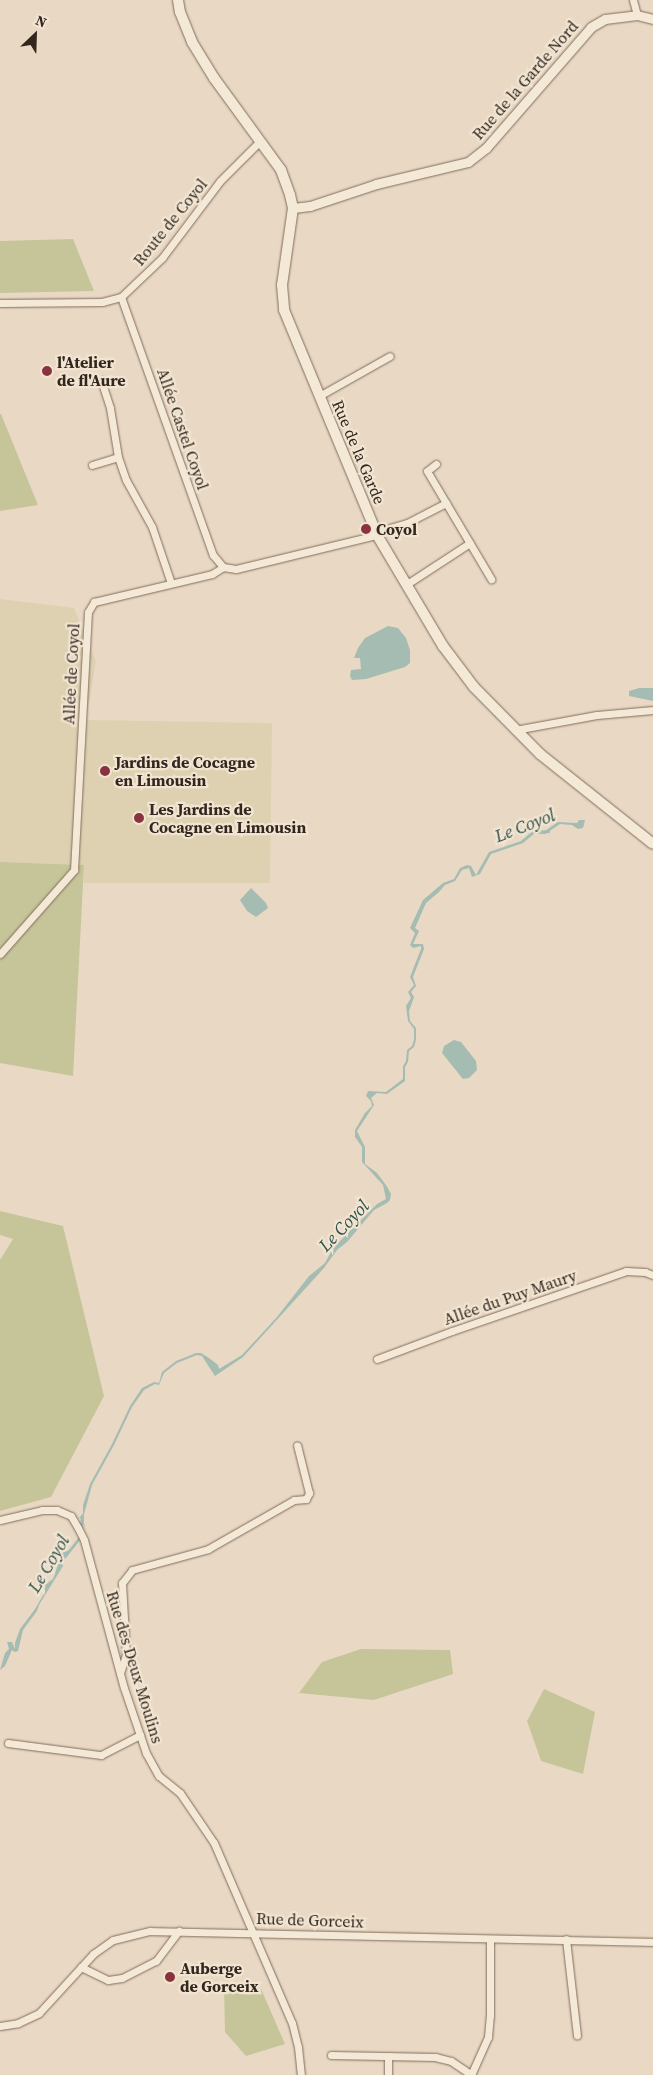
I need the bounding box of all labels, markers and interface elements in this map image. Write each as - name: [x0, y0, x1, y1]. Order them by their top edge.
- north arrow: [10, 10, 60, 60]
- text: N: [32, 10, 50, 33]
- street label: Rue de la Garde Nord: [468, 17, 582, 143]
- street label: Route de Coyol: [129, 175, 211, 269]
- place label: l'Atelier de fl'Aure: [57, 352, 126, 390]
- marker: l'Atelier de fl'Aure: [41, 365, 53, 377]
- street label: Allée Castel Coyol: [153, 366, 213, 492]
- street label: Rue de la Garde: [328, 397, 390, 507]
- place label: Coyol: [376, 519, 417, 539]
- marker: Coyol: [360, 523, 372, 535]
- street label: Allée de Coyol: [59, 623, 83, 725]
- place label: Jardins de Cocagne en Limousin: [115, 752, 255, 790]
- marker: Jardins de Cocagne en Limousin: [99, 765, 111, 777]
- place label: Les Jardins de Cocagne en Limousin: [149, 799, 306, 837]
- water label: Le Coyol: [492, 805, 558, 847]
- marker: Les Jardins de Cocagne en Limousin: [133, 812, 145, 824]
- water label: Le Coyol: [314, 1196, 374, 1256]
- street label: Allée du Puy Maury: [441, 1265, 579, 1329]
- water label: Le Coyol: [23, 1531, 75, 1597]
- street label: Rue des Deux Moulins: [103, 1588, 167, 1746]
- street label: Rue de Gorceix: [256, 1909, 364, 1931]
- place label: Auberge de Gorceix: [180, 1958, 259, 1996]
- marker: Auberge de Gorceix: [164, 1971, 176, 1983]

